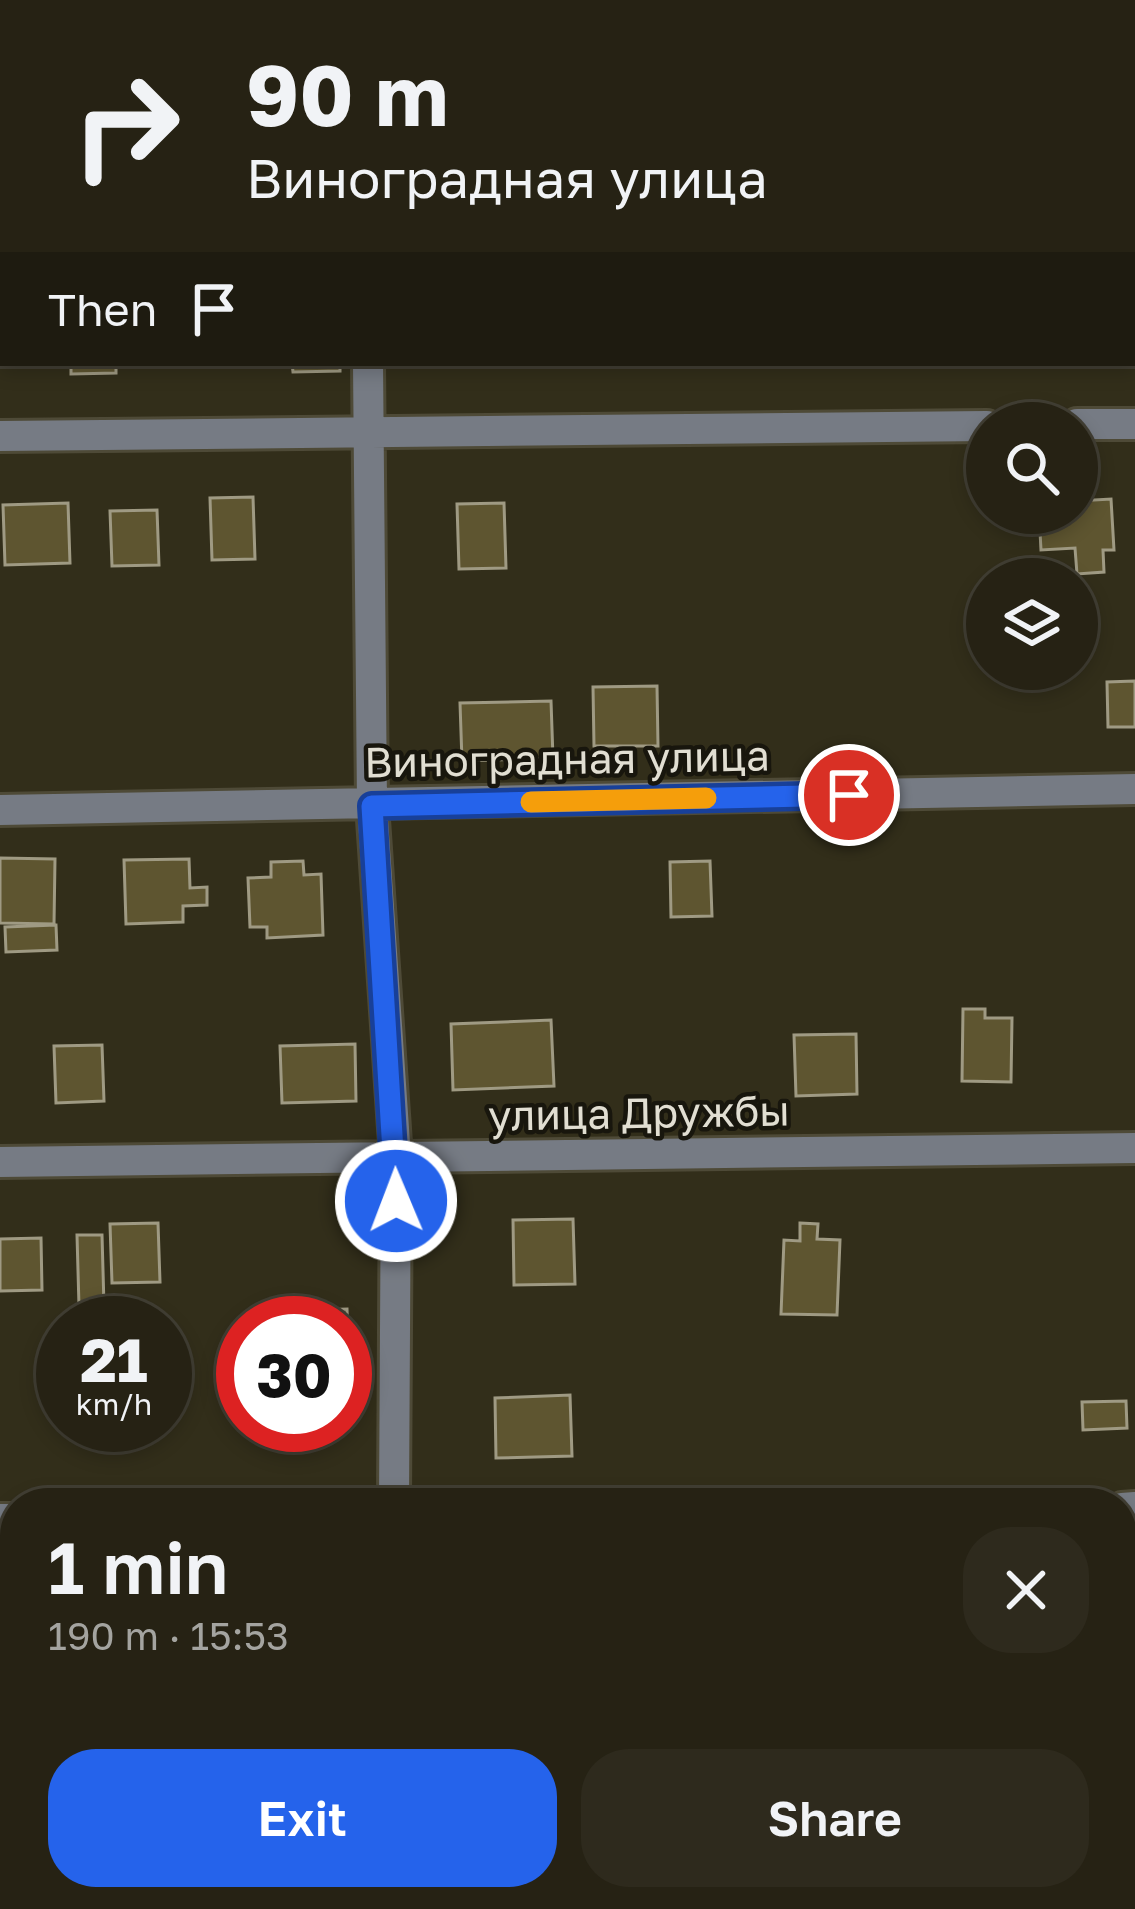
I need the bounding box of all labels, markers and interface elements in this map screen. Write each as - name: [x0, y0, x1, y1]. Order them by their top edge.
- text: 90 m: [246, 44, 448, 144]
- icon: right: [48, 48, 204, 204]
- text: Виноградная улица: [246, 145, 768, 210]
- icon: arrive: [181, 276, 247, 342]
- text: Then: [48, 282, 157, 336]
- map controls: [966, 402, 1098, 690]
- button: search: [966, 402, 1098, 534]
- button: layers: [966, 558, 1098, 690]
- street label: Виноградная улица: [364, 729, 770, 787]
- pin: [798, 744, 900, 846]
- icon: arrive: [816, 762, 882, 828]
- street label: улица Дружбы: [488, 1084, 790, 1140]
- position arrow: [333, 1138, 459, 1264]
- speed limit sign: 30: [216, 1296, 372, 1452]
- text: 21: [80, 1323, 148, 1395]
- text: km/h: [76, 1386, 152, 1422]
- text: 1 min: [48, 1523, 228, 1610]
- button: close: [963, 1527, 1089, 1653]
- text: 190 m · 15:53: [48, 1612, 289, 1659]
- button: Exit: [48, 1749, 557, 1887]
- button: Share: [581, 1749, 1089, 1887]

